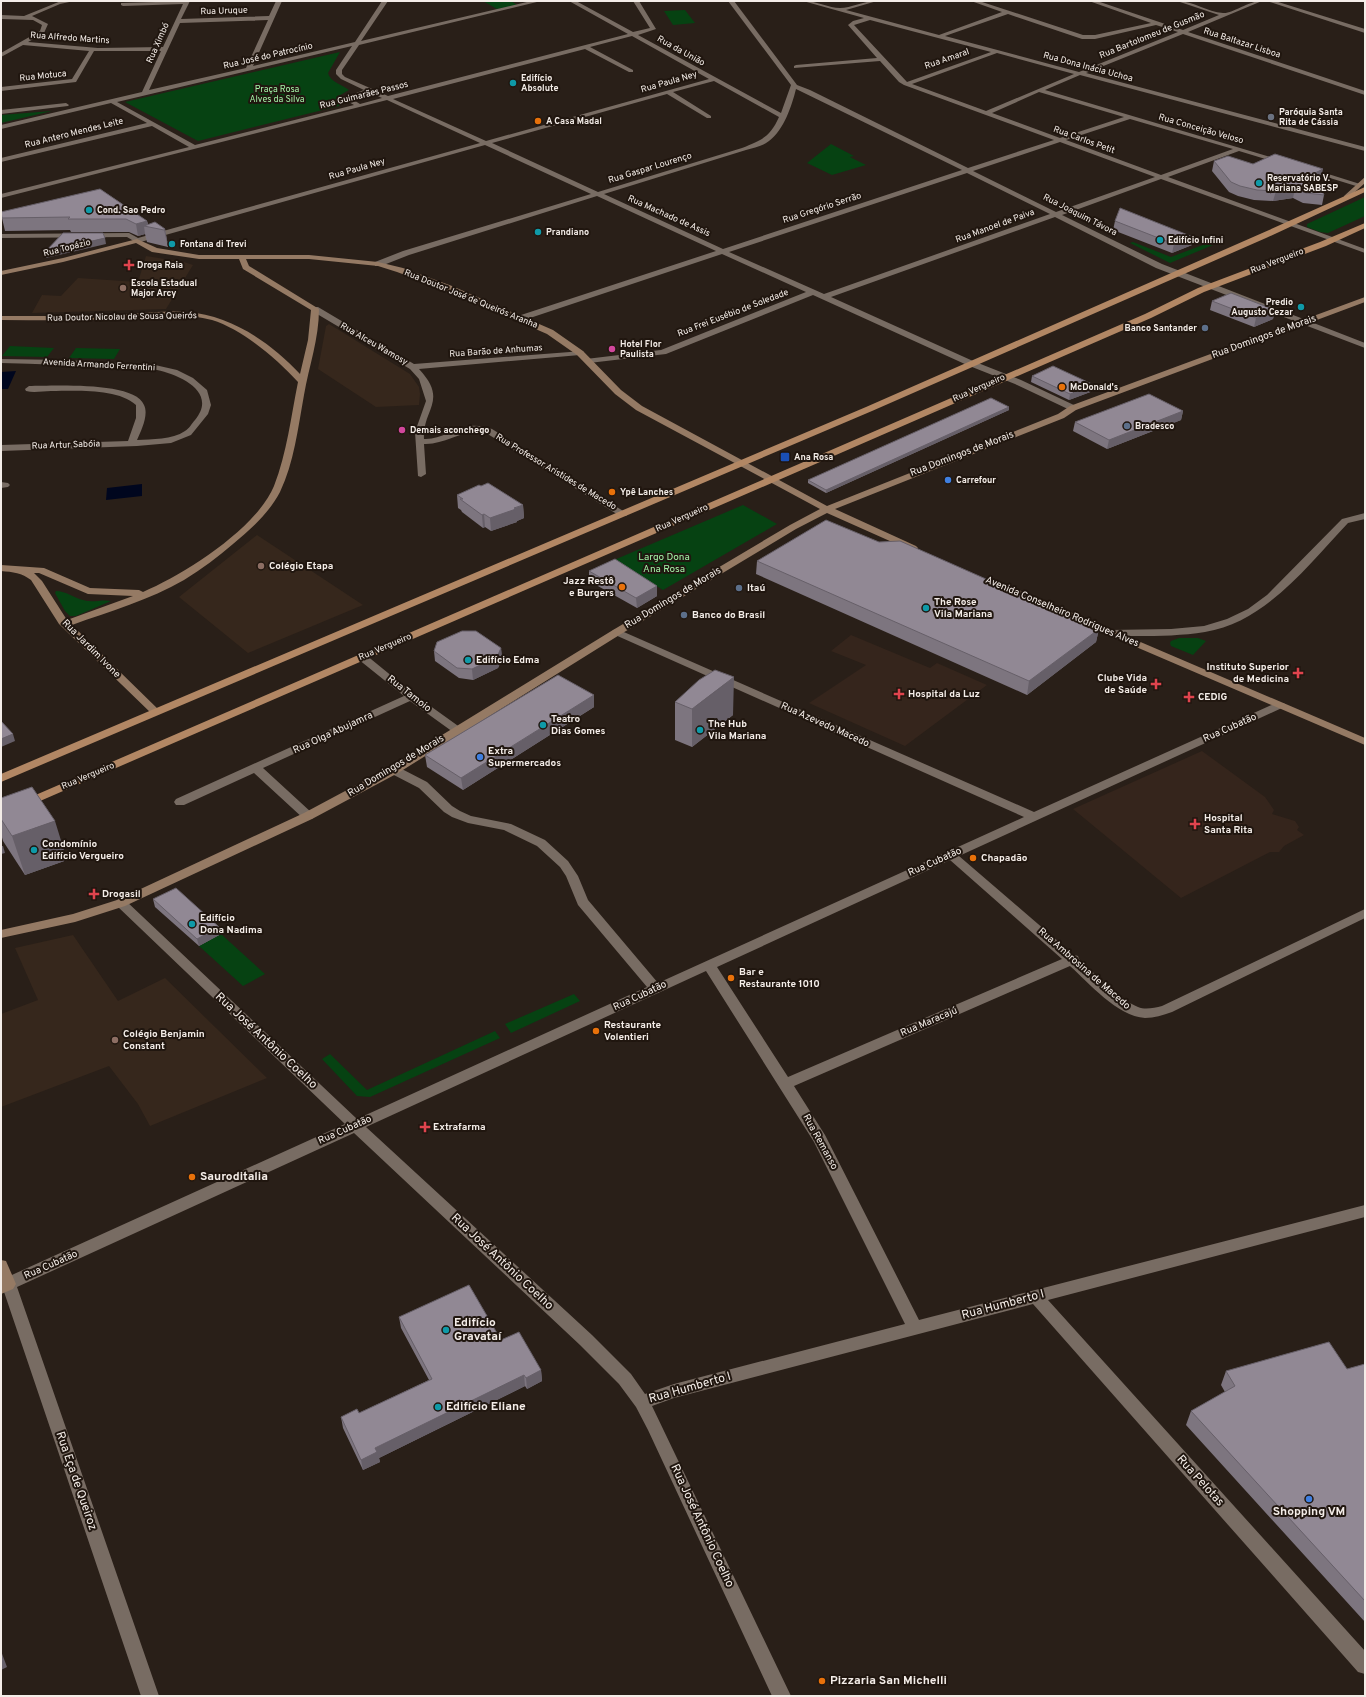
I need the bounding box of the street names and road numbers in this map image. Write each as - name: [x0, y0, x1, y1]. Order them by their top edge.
- street label: Rua Uruque: [200, 5, 248, 17]
- street label: Rua Bartolomeu de Gusmão: [1098, 9, 1206, 61]
- street label: Rua Ximbó: [144, 21, 172, 65]
- street label: Rua Baltazar Lisboa: [1202, 25, 1282, 61]
- street label: Rua Alfredo Martins: [30, 30, 110, 46]
- street label: Rua da União: [655, 33, 707, 69]
- street label: Rua José do Patrocínio: [222, 40, 314, 72]
- street label: Rua Amaral: [923, 46, 971, 72]
- street label: Rua Dona Inácia Uchoa: [1042, 50, 1134, 84]
- street label: Rua Motuca: [19, 68, 67, 84]
- street label: Rua Paula Ney: [640, 69, 699, 95]
- street label: Rua Guimarães Passos: [319, 79, 409, 111]
- street label: Rua Conceição Veloso: [1157, 112, 1245, 146]
- street label: Rua Antero Mendes Leite: [24, 115, 124, 151]
- street label: Rua Carlos Petit: [1052, 124, 1116, 156]
- street label: Rua Gaspar Lourenço: [607, 150, 693, 186]
- street label: Rua Paula Ney: [328, 156, 387, 182]
- street label: Rua Gregório Serrão: [781, 190, 863, 226]
- street label: Rua Joaquim Távora: [1041, 192, 1119, 238]
- street label: Rua Machado de Assis: [626, 193, 712, 239]
- street label: Rua Manoel de Paiva: [954, 207, 1036, 245]
- street label: Rua Topázio: [42, 237, 92, 259]
- street label: Rua Vergueiro: [1249, 246, 1305, 276]
- street label: Rua Doutor José de Queirós Aranha: [403, 267, 540, 331]
- street label: Rua Frei Eusébio de Soledade: [676, 287, 790, 339]
- street label: Rua Doutor Nicolau de Sousa Queirós: [47, 310, 197, 324]
- street label: Rua Domingos de Morais: [1210, 312, 1318, 362]
- street label: Rua Alceu Wamosy: [338, 320, 410, 368]
- street label: Rua Barão de Anhumas: [449, 342, 543, 360]
- street label: Avenida Armando Ferrentini: [43, 357, 155, 373]
- street label: Rua Vergueiro: [951, 372, 1007, 404]
- street label: Rua Domingos de Morais: [908, 428, 1016, 480]
- street label: Rua Professor Aristides de Macedo: [494, 431, 618, 513]
- street label: Rua Artur Sabóia: [32, 438, 101, 452]
- street label: Rua Vergueiro: [654, 502, 710, 534]
- street label: Rua Domingos de Morais: [622, 564, 724, 632]
- street label: Avenida Conselheiro Rodrigues Alves: [983, 574, 1141, 650]
- street label: Rua Jardim Ivone: [59, 617, 123, 681]
- street label: Rua Vergueiro: [357, 631, 413, 663]
- street label: Rua Tamoio: [384, 673, 434, 715]
- street label: Rua Azevedo Macedo: [779, 700, 872, 751]
- street label: Rua Olga Abujamra: [291, 709, 375, 757]
- street label: Rua Cubatão: [1201, 710, 1259, 746]
- street label: Rua Domingos de Morais: [345, 732, 447, 800]
- street label: Rua Vergueiro: [60, 760, 116, 792]
- street label: Rua Cubatão: [906, 844, 964, 880]
- street label: Rua Ambrosina de Macedo: [1035, 925, 1133, 1013]
- street label: Rua Cubatão: [611, 978, 669, 1014]
- street label: Rua José Antônio Coelho: [211, 989, 321, 1093]
- street label: Rua Maracajú: [899, 1004, 959, 1040]
- street label: Rua Cubatão: [316, 1112, 374, 1148]
- street label: Rua Remanso: [799, 1112, 841, 1172]
- street label: Rua José Antônio Coelho: [447, 1210, 557, 1314]
- street label: Rua Cubatão: [22, 1247, 80, 1283]
- street label: Rua Humberto I: [960, 1286, 1046, 1324]
- street label: Rua Humberto I: [647, 1369, 733, 1407]
- street label: Rua Eça de Queiroz: [52, 1429, 100, 1533]
- street label: Rua Pelotas: [1173, 1452, 1227, 1510]
- street label: Rua José Antônio Coelho: [666, 1462, 738, 1591]

